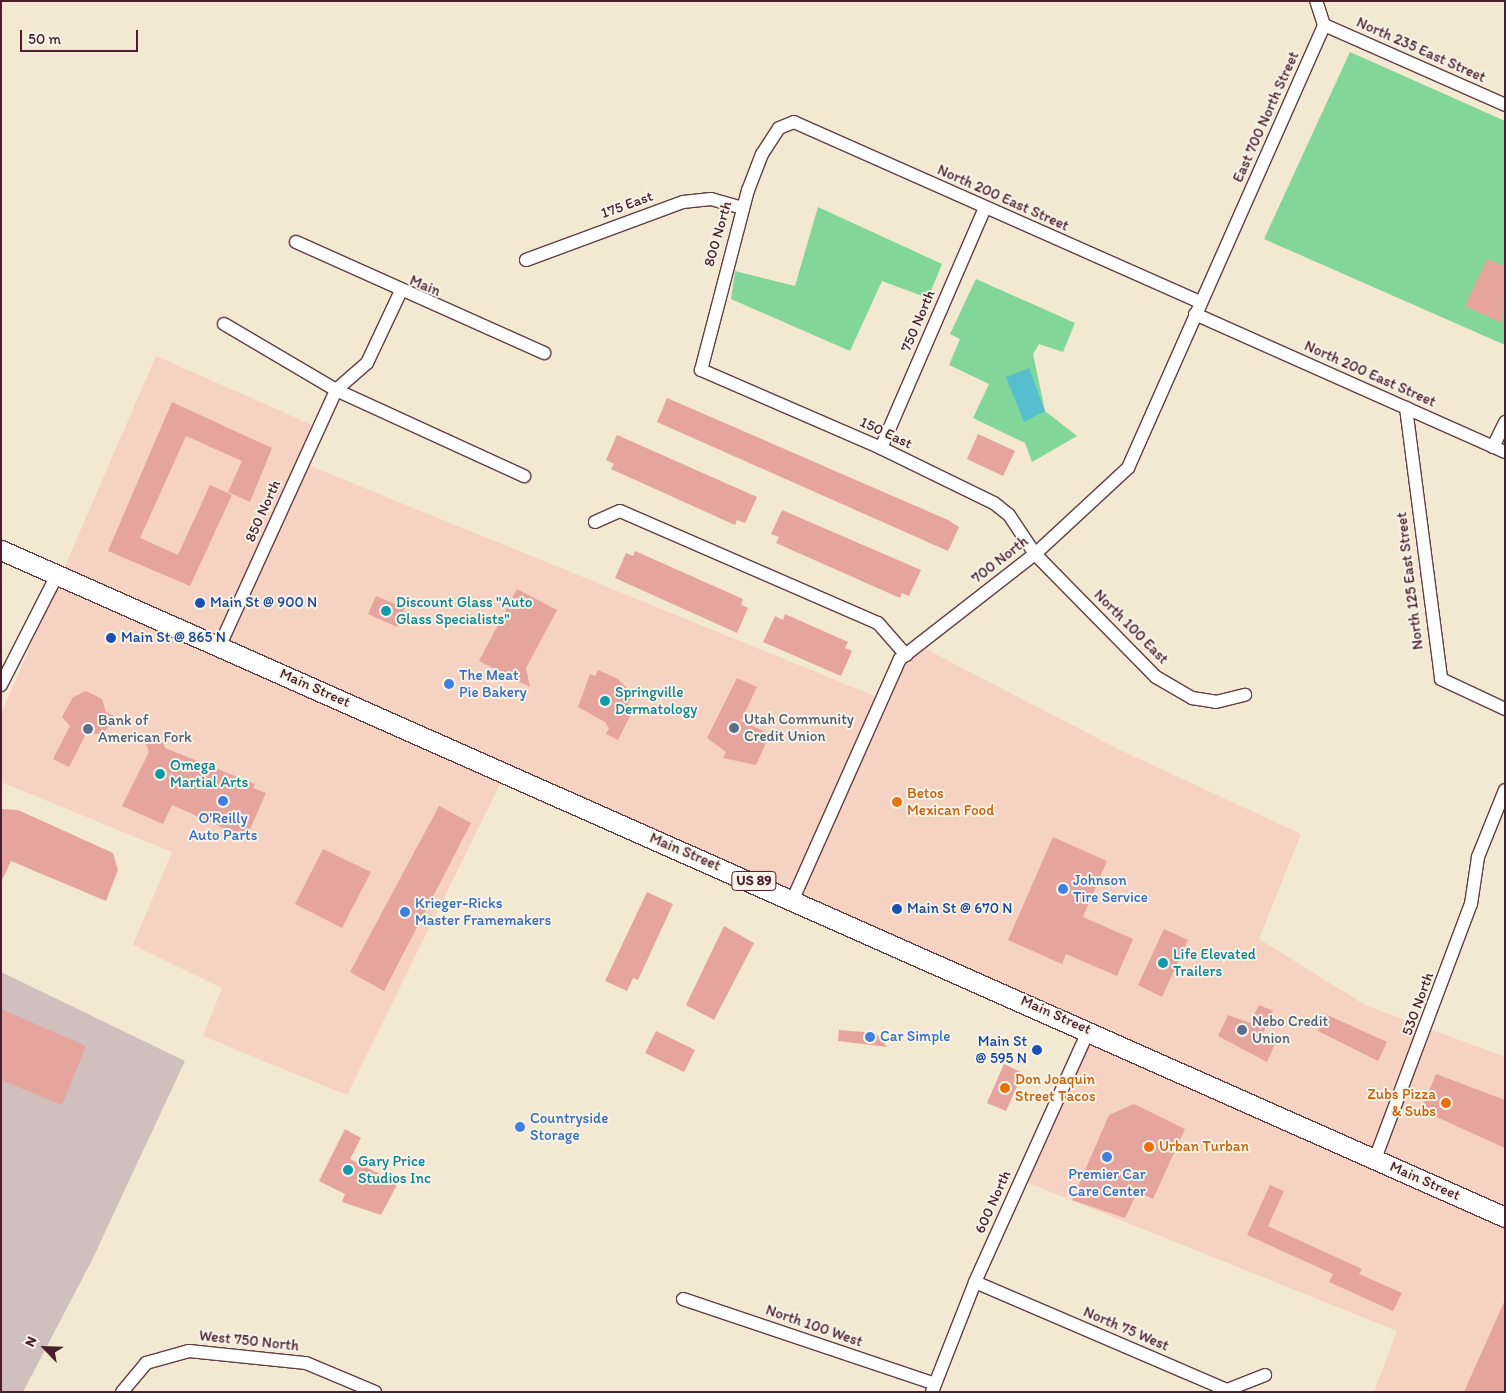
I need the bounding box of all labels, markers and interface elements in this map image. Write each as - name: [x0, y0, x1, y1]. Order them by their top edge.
- street label: North 235 East Street: [1354, 13, 1488, 87]
- scale bar: [22, 20, 140, 52]
- text: 50 m: [28, 30, 61, 48]
- street label: East 700 North Street: [1229, 49, 1303, 185]
- street label: North 200 East Street: [935, 161, 1071, 235]
- street label: 175 East: [599, 187, 655, 223]
- street label: 800 North: [700, 199, 736, 269]
- street label: Main: [407, 271, 443, 301]
- street label: 750 North: [897, 287, 939, 355]
- street label: North 200 East Street: [1302, 337, 1438, 411]
- street label: 150 East: [857, 413, 915, 453]
- street label: 850 North: [241, 477, 285, 545]
- street label: North 125 East Street: [1393, 511, 1427, 651]
- street label: 700 North: [968, 532, 1032, 588]
- street label: North 100 East: [1090, 586, 1172, 668]
- place label: Discount Glass "Auto Glass Specialists": [396, 593, 532, 628]
- place label: Main St @ 900 N: [210, 594, 317, 612]
- marker: Main St @ 900 N: [194, 597, 206, 609]
- marker: Discount Glass "Auto Glass Specialists": [380, 605, 392, 617]
- place label: Main St @ 865 N: [121, 629, 226, 647]
- marker: Main St @ 865 N: [105, 632, 117, 644]
- street label: Main Street: [277, 665, 353, 711]
- place label: The Meat Pie Bakery: [459, 666, 527, 701]
- marker: The Meat Pie Bakery: [443, 678, 455, 690]
- place label: Springville Dermatology: [615, 683, 697, 718]
- marker: Springville Dermatology: [599, 695, 611, 707]
- place label: Utah Community Credit Union: [744, 710, 854, 745]
- place label: Bank of American Fork: [98, 711, 192, 746]
- marker: Utah Community Credit Union: [728, 722, 740, 734]
- marker: Bank of American Fork: [82, 723, 94, 735]
- place label: Omega Martial Arts: [170, 756, 248, 791]
- marker: Omega Martial Arts: [154, 768, 166, 780]
- place label: Betos Mexican Food: [907, 784, 994, 819]
- marker: O'Reilly Auto Parts: [217, 795, 229, 807]
- marker: Betos Mexican Food: [891, 796, 903, 808]
- place label: O'Reilly Auto Parts: [189, 809, 257, 844]
- street label: Main Street: [647, 829, 723, 875]
- road number: US 89: [730, 869, 778, 892]
- place label: Johnson Tire Service: [1073, 871, 1148, 906]
- marker: Johnson Tire Service: [1057, 883, 1069, 895]
- place label: Krieger-Ricks Master Framemakers: [415, 894, 551, 929]
- place label: Main St @ 670 N: [907, 900, 1012, 918]
- marker: Main St @ 670 N: [891, 903, 903, 915]
- marker: Krieger-Ricks Master Framemakers: [399, 906, 411, 918]
- place label: Life Elevated Trailers: [1173, 945, 1256, 980]
- marker: Life Elevated Trailers: [1157, 957, 1169, 969]
- street label: 530 North: [1398, 970, 1438, 1038]
- street label: Main Street: [1018, 992, 1094, 1038]
- place label: Nebo Credit Union: [1252, 1012, 1328, 1047]
- marker: Nebo Credit Union: [1236, 1024, 1248, 1036]
- place label: Car Simple: [880, 1028, 950, 1046]
- marker: Car Simple: [864, 1031, 876, 1043]
- place label: Main St @ 595 N: [975, 1032, 1027, 1067]
- marker: Main St @ 595 N: [1031, 1044, 1043, 1056]
- place label: Don Joaquin Street Tacos: [1015, 1070, 1094, 1105]
- marker: Don Joaquin Street Tacos: [999, 1082, 1011, 1094]
- place label: Zubs Pizza & Subs: [1368, 1085, 1436, 1120]
- marker: Zubs Pizza & Subs: [1440, 1097, 1452, 1109]
- place label: Countryside Storage: [530, 1109, 608, 1144]
- marker: Countryside Storage: [514, 1121, 526, 1133]
- place label: Urban Turban: [1159, 1138, 1248, 1156]
- marker: Urban Turban: [1143, 1141, 1155, 1153]
- marker: Premier Car Care Center: [1101, 1151, 1113, 1163]
- place label: Gary Price Studios Inc: [358, 1152, 431, 1187]
- street label: Main Street: [1387, 1158, 1463, 1204]
- marker: Gary Price Studios Inc: [342, 1164, 354, 1176]
- place label: Premier Car Care Center: [1068, 1165, 1146, 1200]
- street label: 600 North: [971, 1168, 1015, 1236]
- street label: North 100 West: [763, 1301, 865, 1351]
- street label: North 75 West: [1081, 1303, 1171, 1355]
- north arrow: [20, 1323, 70, 1373]
- street label: West 750 North: [198, 1327, 300, 1355]
- text: N: [21, 1334, 41, 1349]

